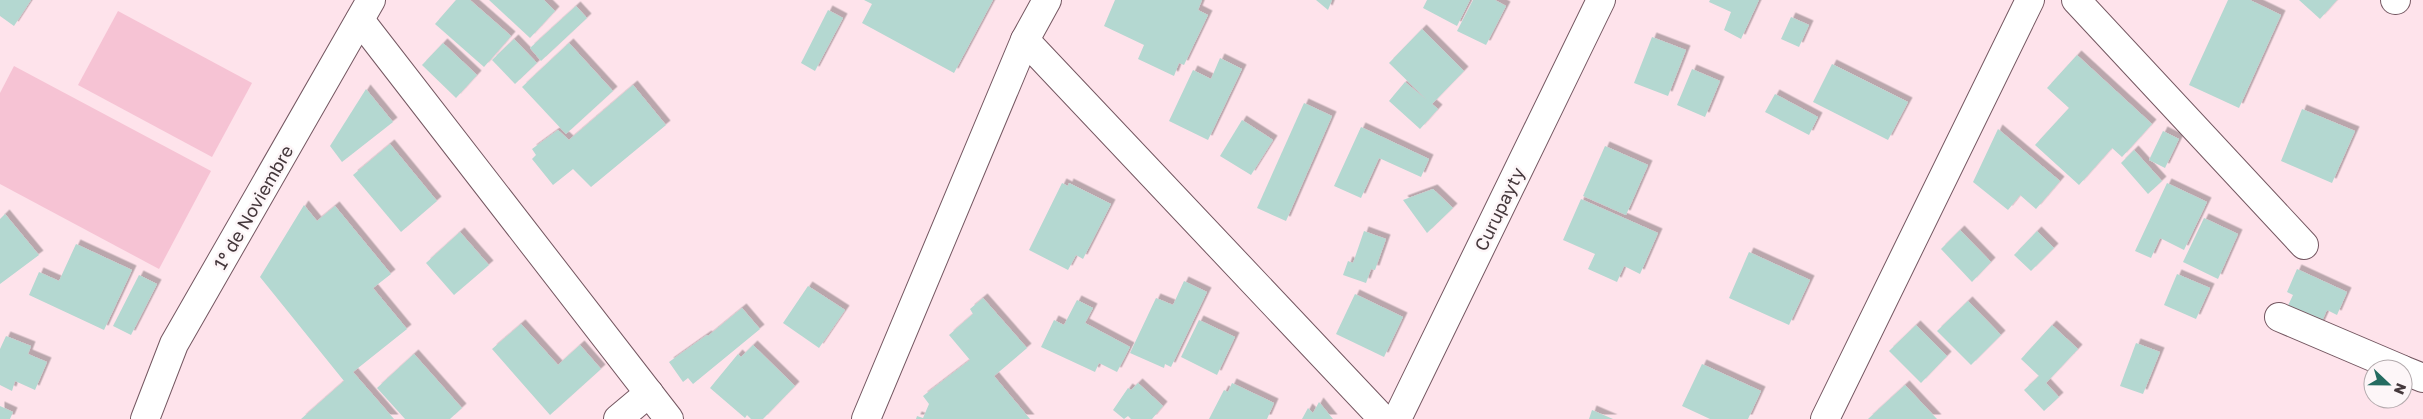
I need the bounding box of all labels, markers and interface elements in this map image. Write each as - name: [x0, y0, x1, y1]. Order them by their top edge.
- street label: 1º de Noviembre: [209, 141, 297, 273]
- street label: Curupayty: [1469, 164, 1529, 254]
- north arrow: [2363, 359, 2413, 409]
- text: N: [2391, 381, 2410, 397]

